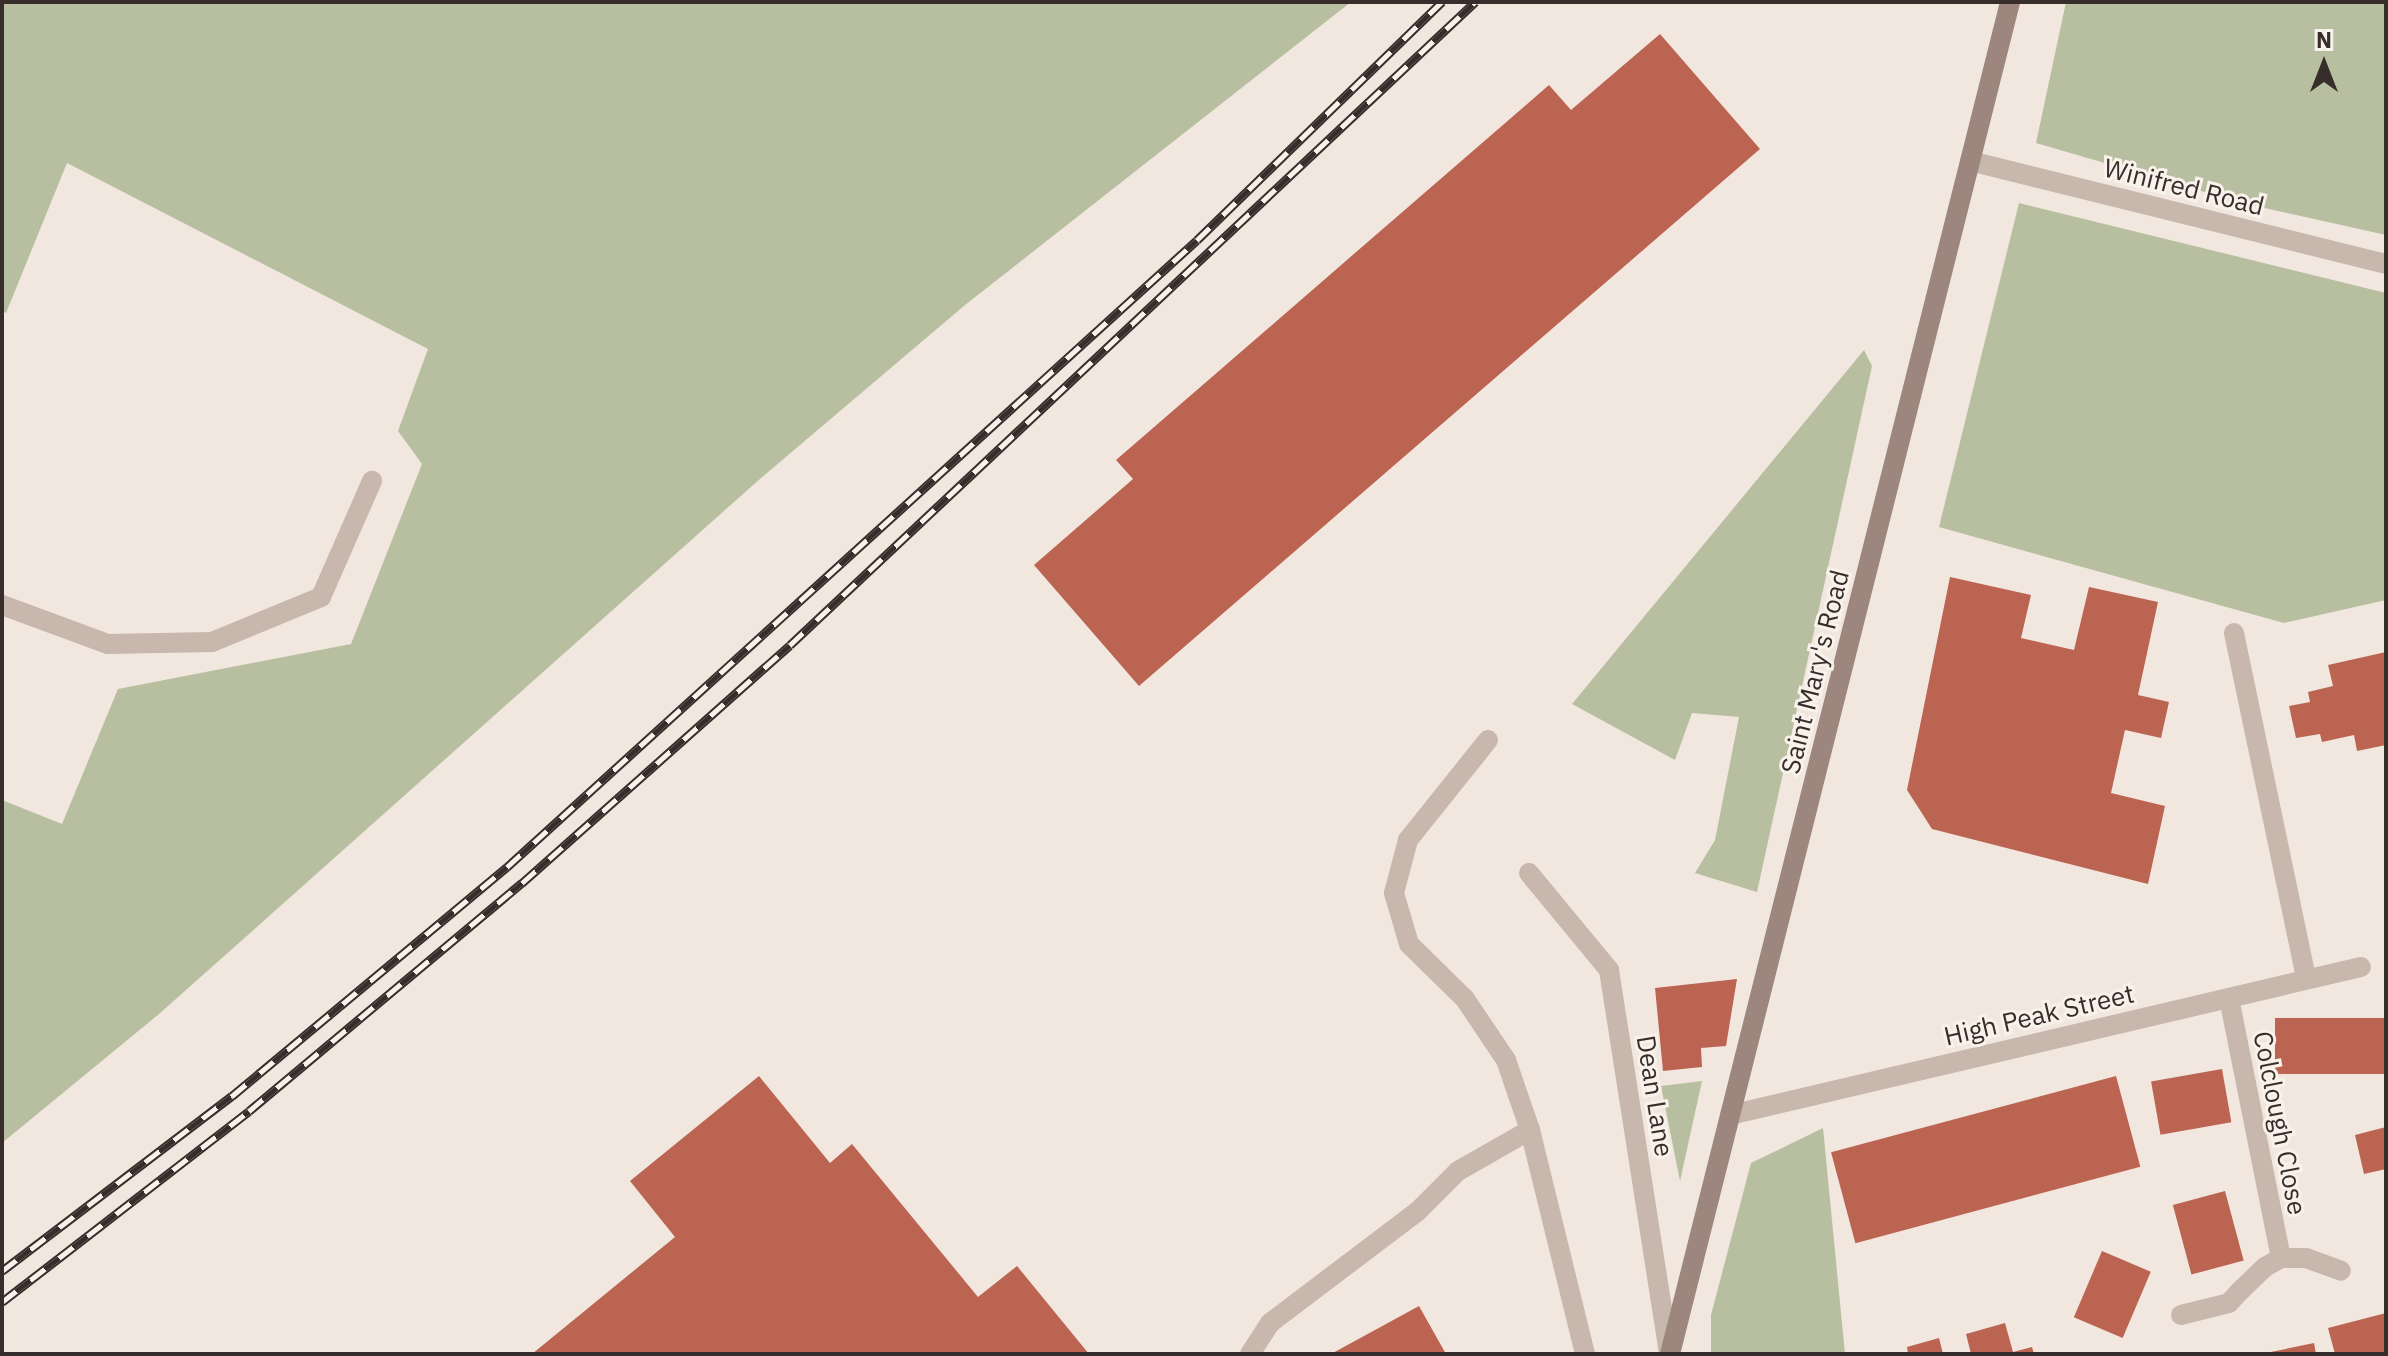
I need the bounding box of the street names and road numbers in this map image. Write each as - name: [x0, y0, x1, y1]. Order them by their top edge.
- street label: Winifred Road: [2101, 152, 2267, 222]
- street label: Saint Mary's Road: [1775, 567, 1855, 777]
- street label: High Peak Street: [1941, 978, 2137, 1052]
- street label: Colclough Close: [2247, 1028, 2313, 1218]
- street label: Dean Lane: [1630, 1033, 1680, 1159]

